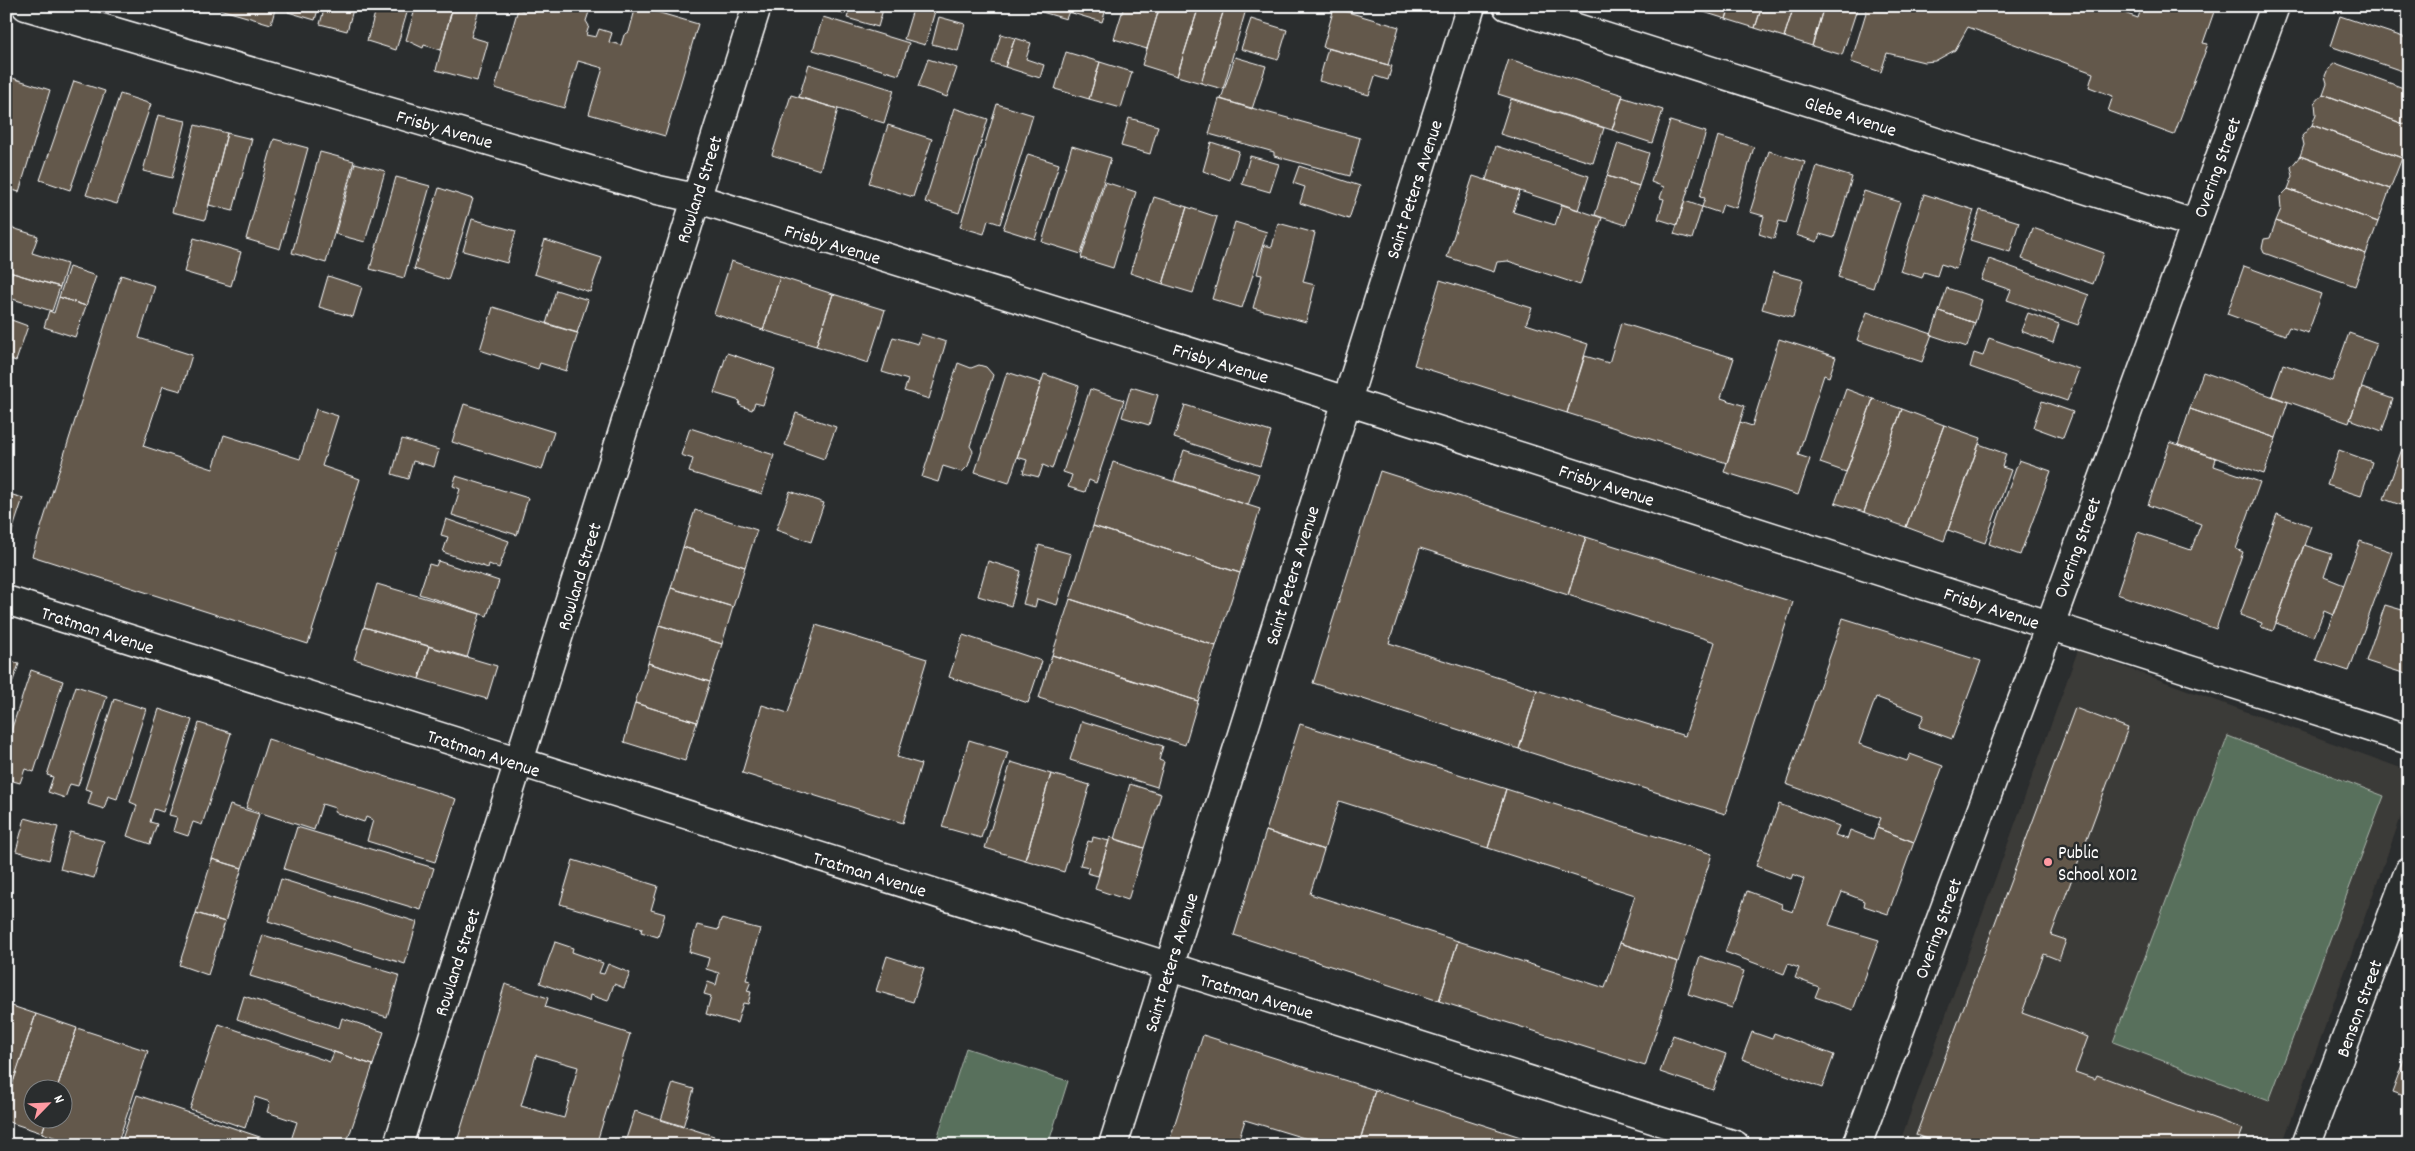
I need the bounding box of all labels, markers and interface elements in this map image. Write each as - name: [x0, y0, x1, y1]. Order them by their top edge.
- street label: Glebe Avenue: [1800, 91, 1899, 146]
- street label: Frisby Avenue: [393, 105, 495, 158]
- street label: Overing Street: [2189, 114, 2250, 222]
- street label: Saint Peters Avenue: [1381, 117, 1452, 263]
- street label: Rowland Street: [671, 133, 731, 247]
- street label: Frisby Avenue: [781, 219, 883, 274]
- street label: Frisby Avenue: [1169, 338, 1271, 393]
- street label: Frisby Avenue: [1555, 459, 1657, 516]
- street label: Overing Street: [2049, 494, 2110, 602]
- street label: Saint Peters Avenue: [1260, 503, 1328, 649]
- street label: Rowland Street: [552, 520, 611, 634]
- street label: Frisby Avenue: [1940, 582, 2042, 639]
- street label: Tratman Avenue: [37, 601, 157, 663]
- street label: Tratman Avenue: [423, 724, 543, 786]
- place label: Public School X012: [2058, 841, 2138, 890]
- street label: Tratman Avenue: [809, 846, 929, 906]
- marker: Public School X012: [2042, 856, 2054, 868]
- street label: Overing Street: [1910, 875, 1971, 983]
- street label: Saint Peters Avenue: [1139, 890, 1207, 1036]
- street label: Rowland Street: [429, 906, 489, 1020]
- street label: Benson Street: [2331, 957, 2391, 1062]
- street label: Tratman Avenue: [1196, 968, 1316, 1028]
- north arrow: [22, 1078, 72, 1128]
- text: N: [48, 1092, 69, 1107]

